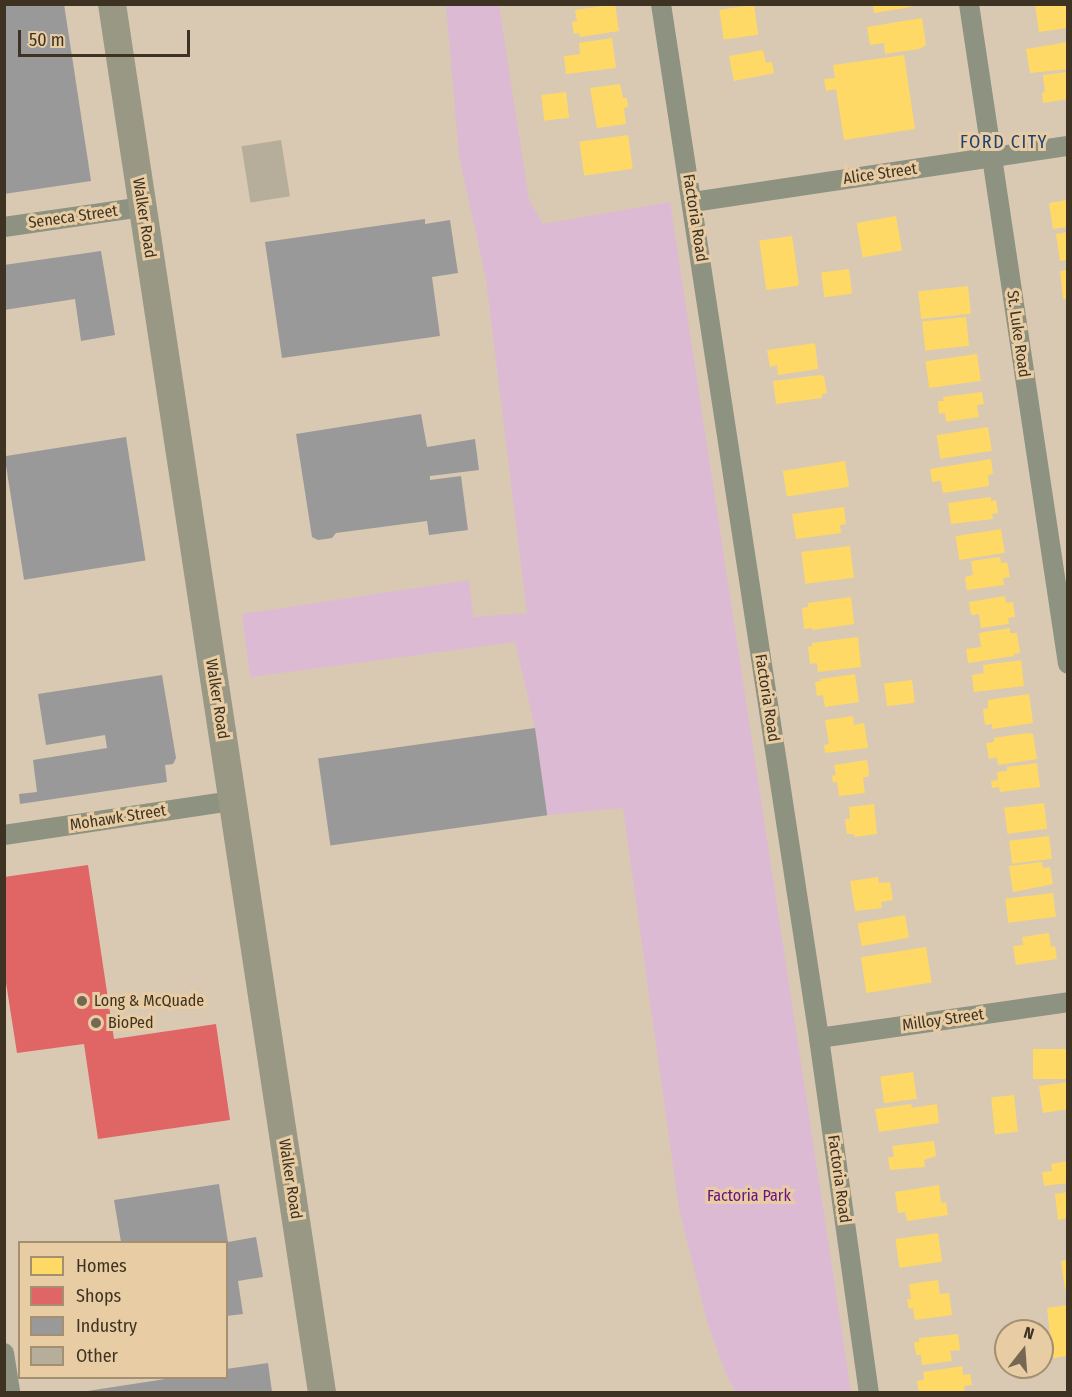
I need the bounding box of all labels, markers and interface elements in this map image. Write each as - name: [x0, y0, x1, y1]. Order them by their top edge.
- scale bar: [21, 18, 194, 56]
- text: 50 m: [29, 29, 65, 51]
- district label: FORD CITY: [960, 131, 1048, 153]
- street label: Alice Street: [842, 159, 918, 189]
- street label: Factoria Road: [679, 173, 711, 263]
- street label: Walker Road: [128, 176, 160, 260]
- street label: Seneca Street: [27, 201, 119, 233]
- street label: St. Luke Road: [1002, 289, 1034, 379]
- street label: Factoria Road: [751, 653, 783, 743]
- street label: Walker Road: [201, 657, 233, 741]
- street label: Mohawk Street: [69, 801, 167, 835]
- place label: Long & McQuade: [94, 991, 204, 1011]
- marker: Long & McQuade: [75, 994, 89, 1008]
- street label: Milloy Street: [901, 1005, 985, 1035]
- place label: BioPed: [108, 1013, 154, 1033]
- marker: BioPed: [89, 1016, 103, 1030]
- street label: Factoria Road: [823, 1134, 855, 1224]
- street label: Walker Road: [274, 1137, 306, 1221]
- park label: Factoria Park: [707, 1186, 791, 1206]
- legend: [18, 1241, 228, 1379]
- text: Homes: [76, 1255, 127, 1277]
- text: Shops: [76, 1285, 121, 1307]
- text: Industry: [76, 1315, 137, 1337]
- north arrow: [994, 1319, 1054, 1379]
- text: N: [1021, 1323, 1036, 1344]
- text: Other: [76, 1345, 118, 1367]

